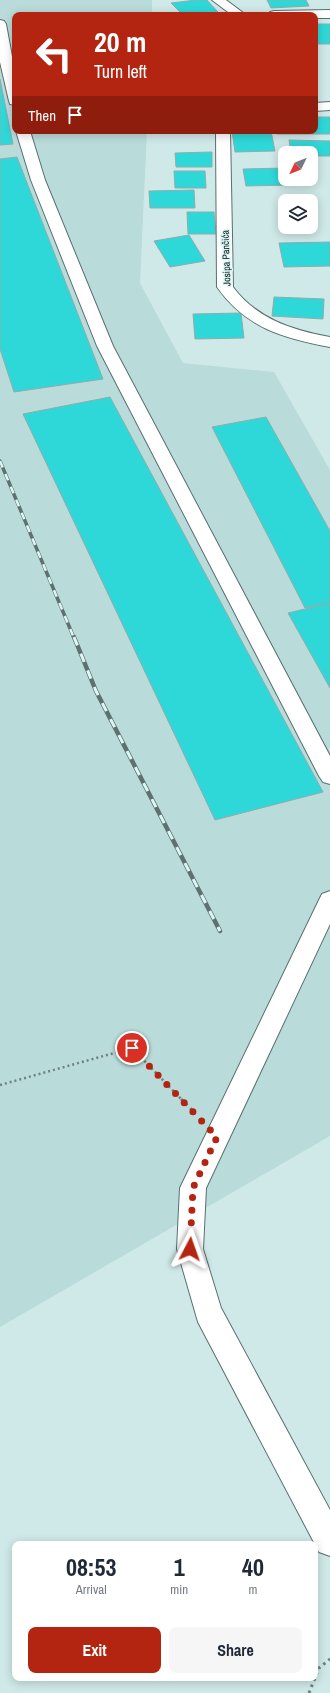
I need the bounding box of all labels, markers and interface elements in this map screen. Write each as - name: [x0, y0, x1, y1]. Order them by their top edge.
- text: 20 m: [94, 23, 146, 61]
- icon: left: [28, 28, 80, 80]
- text: Turn left: [94, 59, 147, 84]
- icon: arrive: [64, 104, 86, 126]
- text: Then: [28, 105, 56, 126]
- north arrow: [278, 146, 318, 186]
- map controls: [278, 146, 318, 234]
- button: layers: [278, 194, 318, 234]
- street label: Josipa Pančića: [219, 229, 233, 286]
- pin: [115, 1031, 149, 1065]
- icon: arrive: [121, 1037, 143, 1059]
- position arrow: [169, 1228, 211, 1270]
- text: 08:53: [66, 1551, 116, 1583]
- text: 1: [174, 1551, 185, 1583]
- text: 40: [242, 1551, 264, 1583]
- text: Arrival: [76, 1581, 107, 1598]
- text: min: [170, 1581, 188, 1598]
- text: m: [249, 1581, 258, 1598]
- button: Exit: [28, 1627, 161, 1673]
- button: Share: [169, 1627, 302, 1673]

